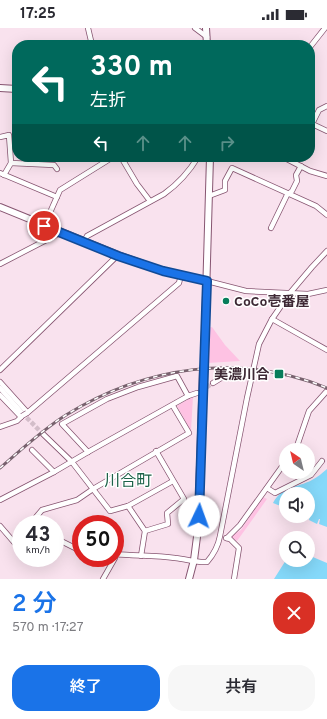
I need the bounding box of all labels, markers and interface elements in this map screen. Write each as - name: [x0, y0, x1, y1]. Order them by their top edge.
- text: 17:25: [20, 5, 56, 24]
- text: 330 m: [90, 50, 173, 86]
- icon: left: [24, 56, 76, 108]
- text: 左折: [90, 90, 126, 113]
- icon: left: [90, 132, 112, 154]
- icon: ahead: [132, 132, 154, 154]
- icon: ahead: [174, 132, 196, 154]
- icon: right: [216, 132, 238, 154]
- pin: [27, 209, 61, 243]
- icon: arrive: [33, 215, 55, 237]
- place label: CoCo壱番屋: [234, 294, 309, 311]
- marker: CoCo壱番屋: [221, 296, 231, 306]
- place label: 美濃川合: [214, 367, 270, 384]
- marker: 美濃川合: [273, 368, 285, 380]
- north arrow: [279, 443, 315, 479]
- map controls: [279, 443, 315, 567]
- district label: 川合町: [104, 472, 152, 492]
- button: sound: [279, 487, 315, 523]
- position arrow: [178, 495, 220, 537]
- speed limit sign: 50: [72, 515, 124, 567]
- text: 43: [26, 523, 50, 549]
- button: search: [279, 531, 315, 567]
- text: km/h: [26, 544, 50, 557]
- text: 2 分: [12, 590, 57, 620]
- button: close: [273, 592, 315, 634]
- text: 570 m · 17:27: [12, 620, 83, 636]
- button: 終了: [12, 665, 160, 711]
- button: 共有: [168, 665, 315, 711]

